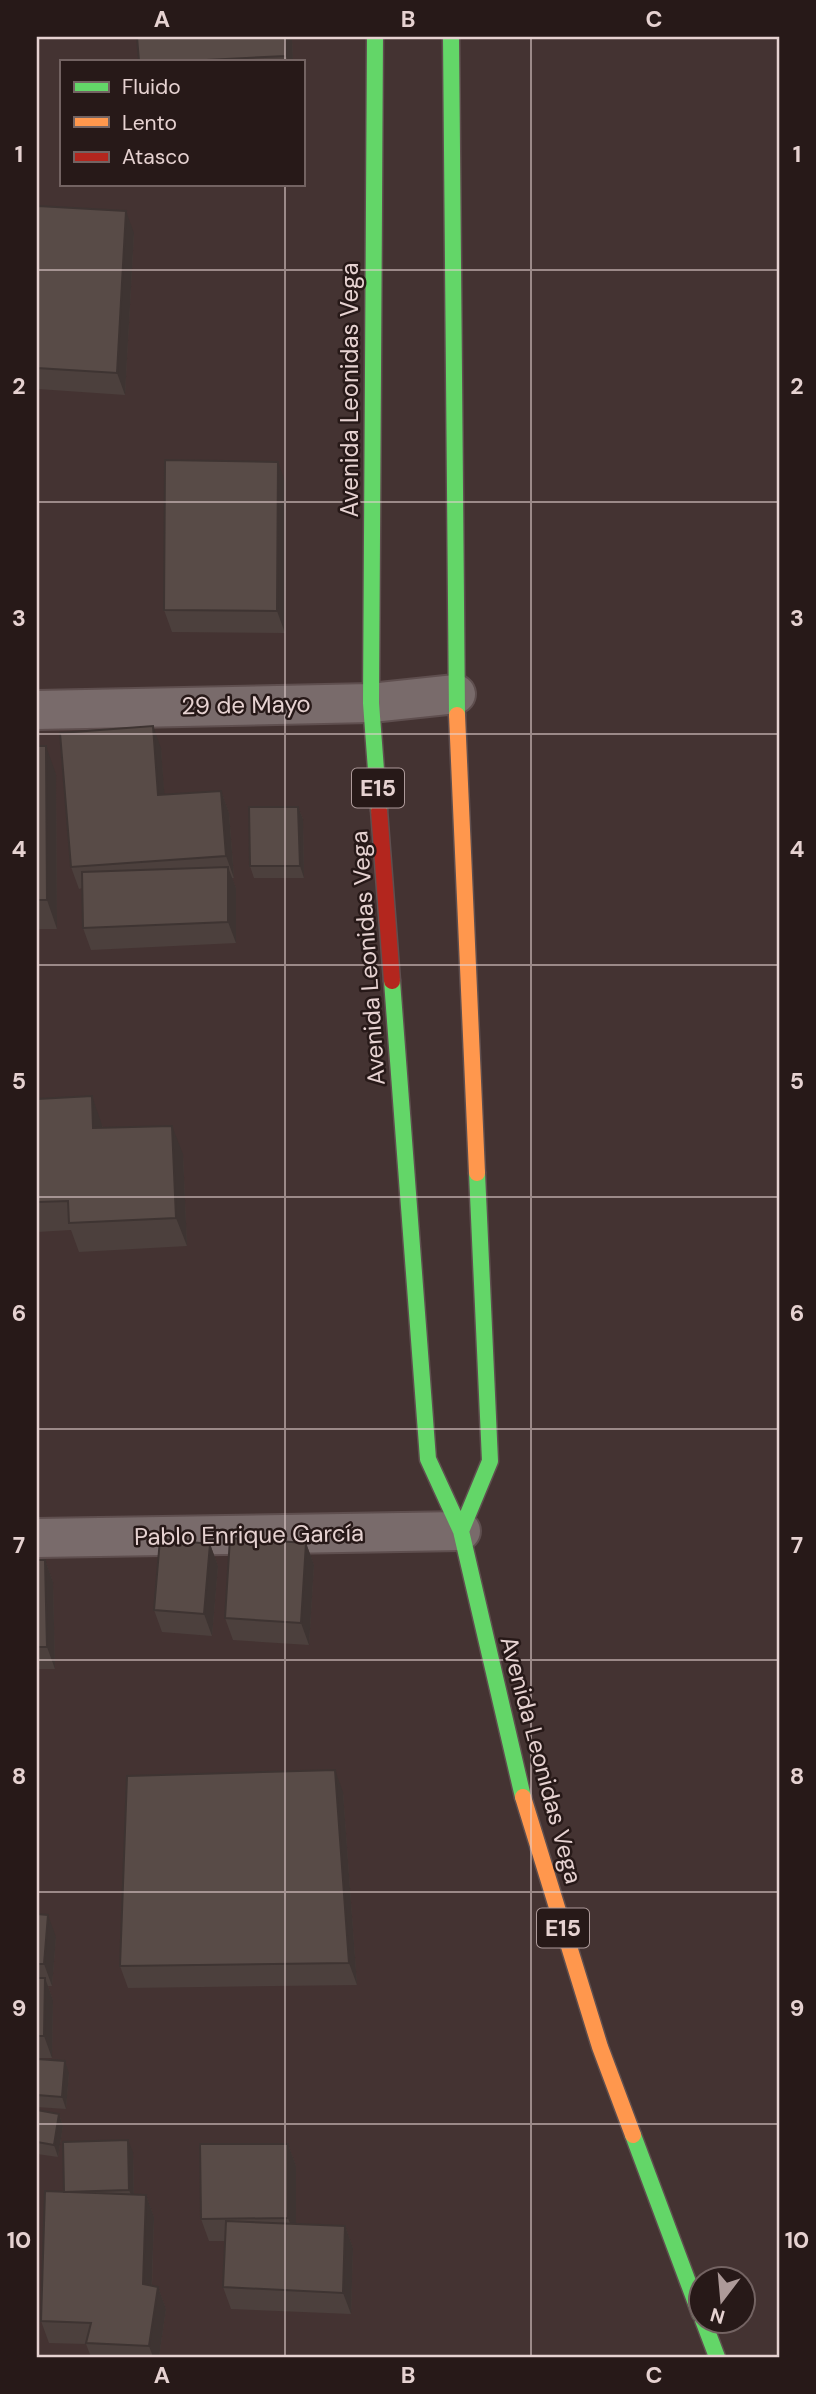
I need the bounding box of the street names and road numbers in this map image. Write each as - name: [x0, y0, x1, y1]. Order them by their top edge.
- street label: Avenida Leonidas Vega: [334, 263, 365, 518]
- street label: 29 de Mayo: [181, 688, 311, 721]
- road number: E15: [352, 768, 404, 808]
- street label: Avenida Leonidas Vega: [343, 830, 392, 1086]
- street label: Pablo Enrique García: [134, 1517, 364, 1552]
- street label: Avenida Leonidas Vega: [494, 1633, 589, 1887]
- road number: E15: [537, 1909, 589, 1948]

